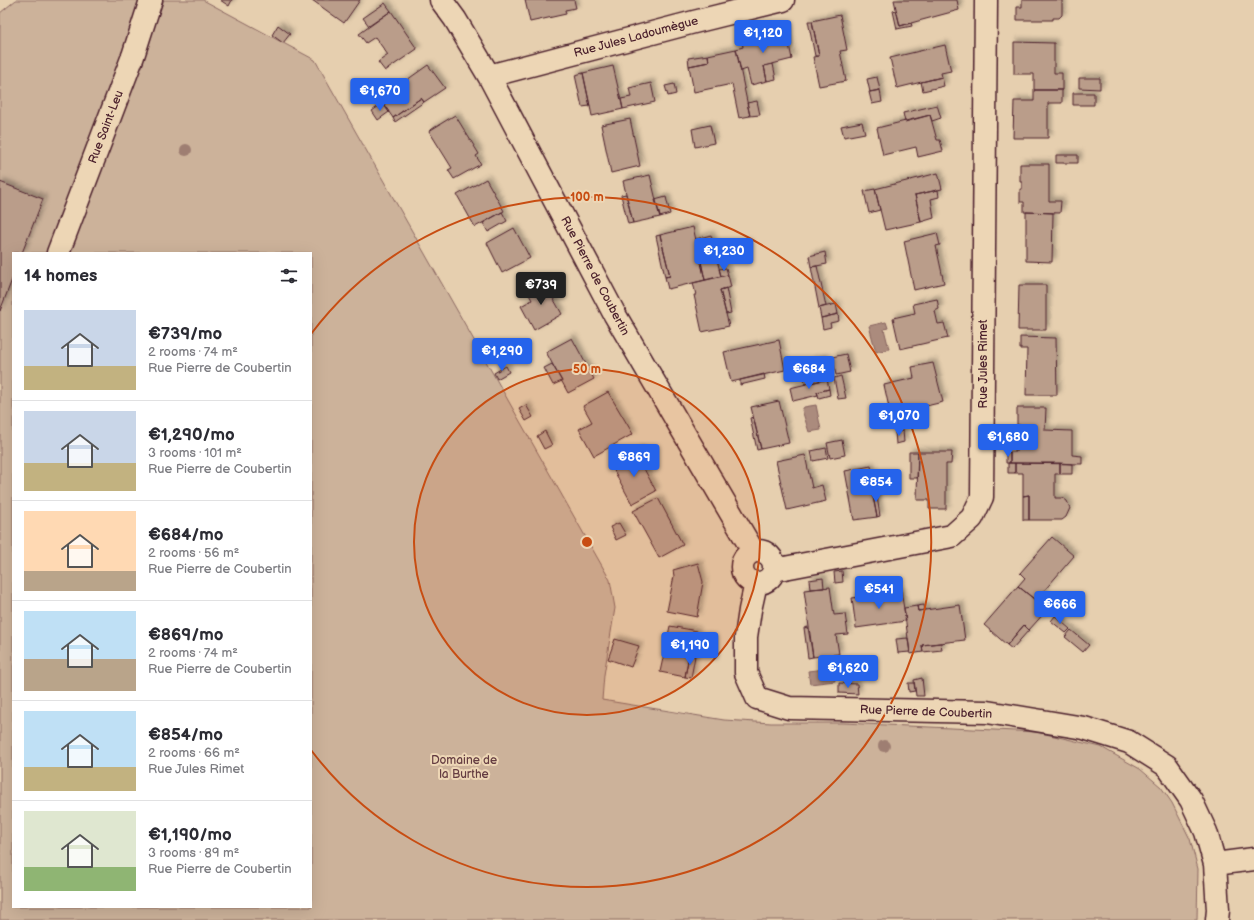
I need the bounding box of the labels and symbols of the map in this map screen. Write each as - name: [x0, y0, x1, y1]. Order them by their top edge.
- street label: Rue Jules Ladoumègue: [572, 13, 700, 61]
- pin: €1,120: [730, 20, 796, 54]
- pin: €1,670: [347, 78, 413, 112]
- street label: Rue Saint-Leu: [85, 88, 127, 166]
- text: 100 m: [570, 190, 604, 205]
- street label: Rue Pierre de Coubertin: [557, 214, 633, 338]
- pin: €1,230: [691, 238, 757, 272]
- pin: €739: [517, 272, 565, 306]
- street label: Rue Jules Rimet: [976, 319, 991, 408]
- pin: €1,290: [469, 338, 535, 372]
- pin: €684: [785, 356, 833, 390]
- text: 50 m: [573, 362, 601, 377]
- pin: €1,070: [866, 403, 932, 437]
- pin: €1,680: [975, 424, 1041, 458]
- pin: €869: [610, 444, 658, 478]
- pin: €854: [852, 469, 900, 503]
- centre of rings: [580, 535, 594, 549]
- pin: €541: [855, 576, 903, 610]
- pin: €666: [1036, 591, 1084, 625]
- pin: €1,190: [657, 632, 723, 666]
- pin: €1,620: [815, 655, 881, 689]
- street label: Rue Pierre de Coubertin: [859, 702, 993, 722]
- park label: Domaine de la Burthe: [431, 753, 497, 782]

